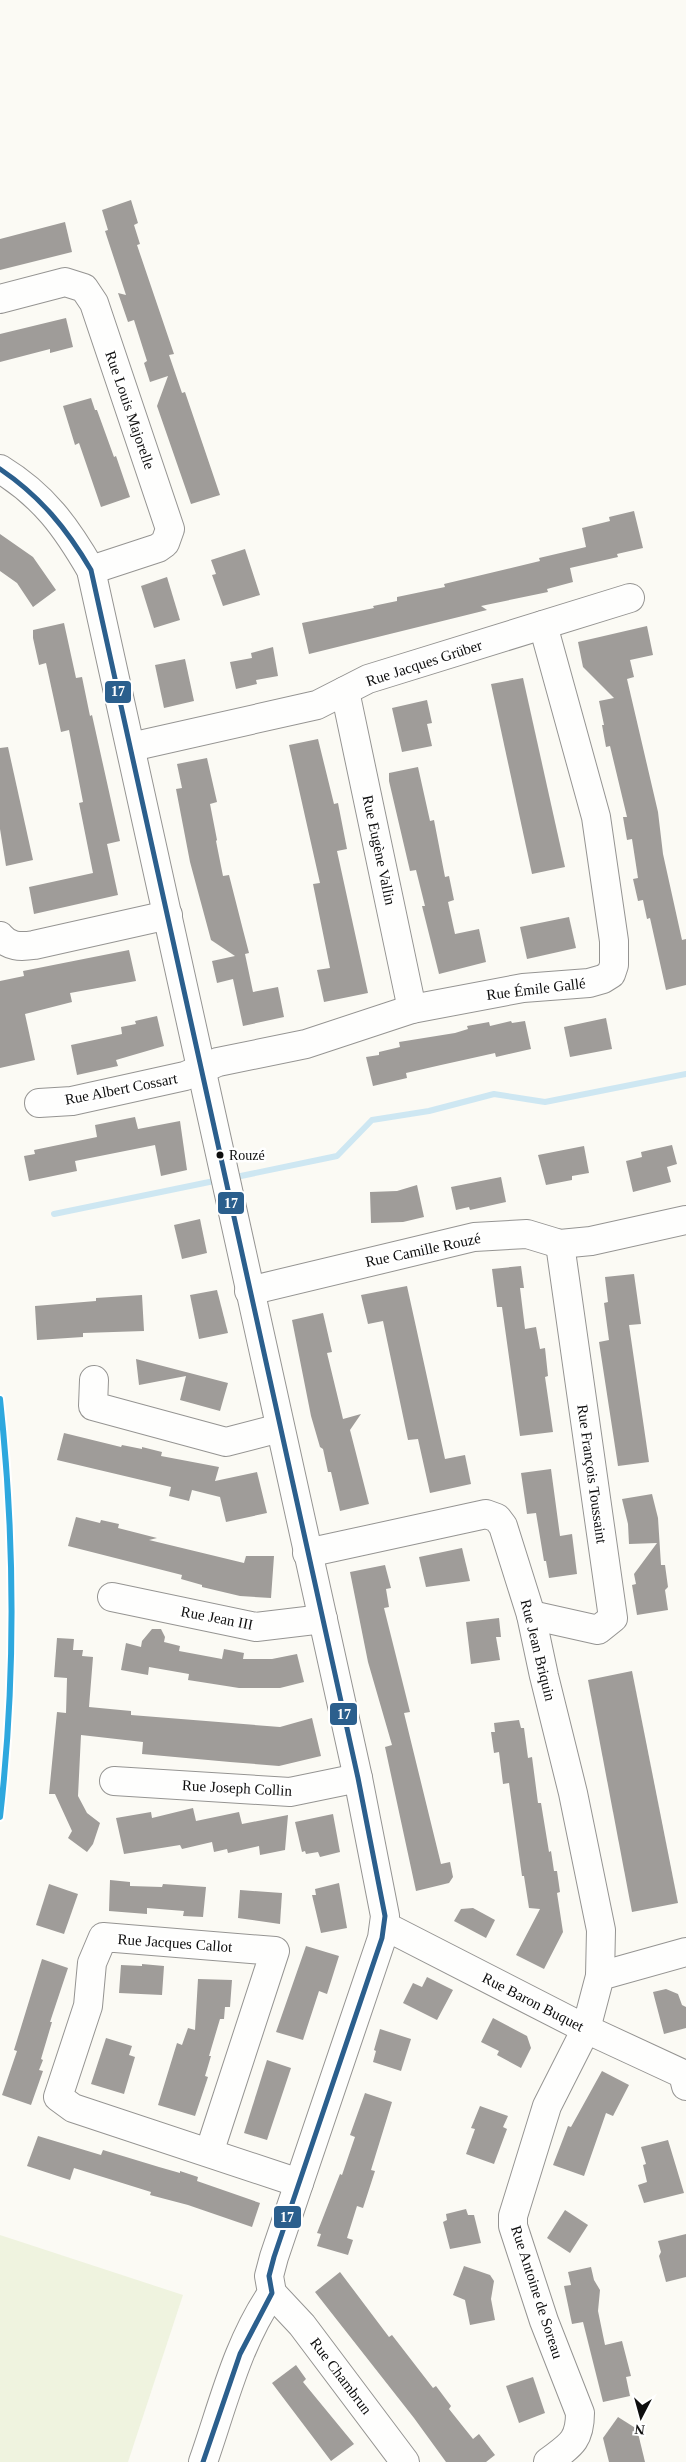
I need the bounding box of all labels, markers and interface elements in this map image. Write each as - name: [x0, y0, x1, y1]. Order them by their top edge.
- street label: Rue Louis Majorelle: [102, 349, 158, 472]
- street label: Rue Jacques Grüber: [364, 637, 484, 689]
- line badge: 17: [104, 680, 132, 704]
- text: 17: [111, 684, 125, 699]
- street label: Rue Eugène Vallin: [360, 793, 399, 907]
- street label: Rue Émile Gallé: [485, 975, 587, 1003]
- street label: Rue Albert Cossart: [63, 1070, 179, 1108]
- place label: Rouzé: [229, 1148, 265, 1163]
- marker: Rouzé: [215, 1150, 225, 1160]
- line badge: 17: [217, 1191, 245, 1215]
- text: 17: [224, 1196, 238, 1211]
- street label: Rue Camille Rouzé: [364, 1230, 482, 1270]
- street label: Rue François Toussaint: [574, 1403, 610, 1545]
- street label: Rue Jean Briquin: [518, 1598, 558, 1703]
- street label: Rue Jean III: [179, 1603, 255, 1633]
- line badge: 17: [329, 1702, 358, 1726]
- text: 17: [337, 1707, 351, 1722]
- street label: Rue Joseph Collin: [182, 1777, 293, 1799]
- street label: Rue Jacques Callot: [117, 1931, 234, 1955]
- street label: Rue Baron Buquet: [480, 1970, 587, 2035]
- line badge: 17: [273, 2205, 302, 2229]
- text: 17: [280, 2210, 294, 2225]
- street label: Rue Antoine de Soreau: [508, 2224, 566, 2361]
- street label: Rue Chambrun: [307, 2335, 375, 2418]
- north arrow: [616, 2392, 666, 2442]
- text: N: [634, 2421, 646, 2437]

